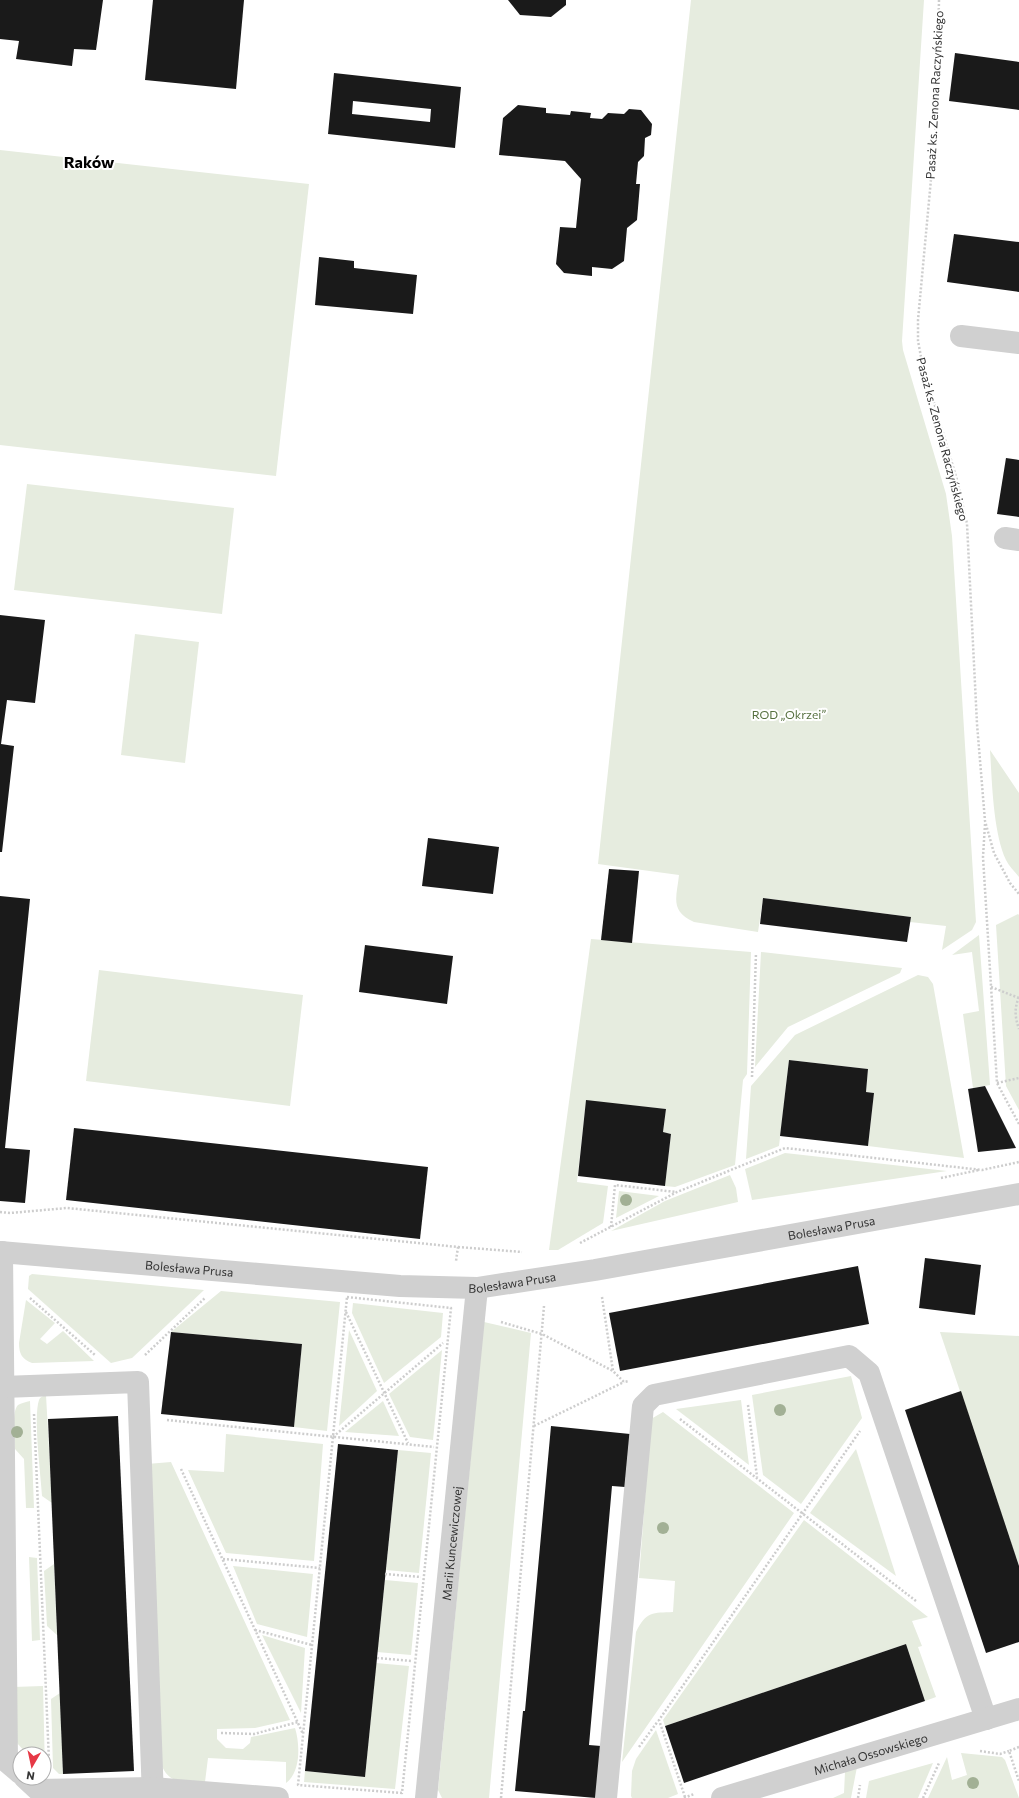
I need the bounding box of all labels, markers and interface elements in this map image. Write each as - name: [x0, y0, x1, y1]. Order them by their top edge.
- street label: Pasaż ks. Zenona Raczyńskiego: [923, 10, 945, 180]
- district label: Raków: [64, 152, 115, 171]
- street label: Pasaż ks. Zenona Raczyńskiego: [914, 356, 972, 522]
- park label: ROD „Okrzei”: [752, 707, 826, 721]
- street label: Bolesława Prusa: [787, 1213, 876, 1242]
- street label: Bolesława Prusa: [145, 1257, 234, 1279]
- street label: Bolesława Prusa: [468, 1269, 557, 1295]
- street label: Marii Kuncewiczowej: [439, 1485, 464, 1601]
- street label: Michała Ossowskiego: [812, 1730, 929, 1777]
- north arrow: [12, 1746, 52, 1786]
- text: N: [25, 1769, 35, 1783]

